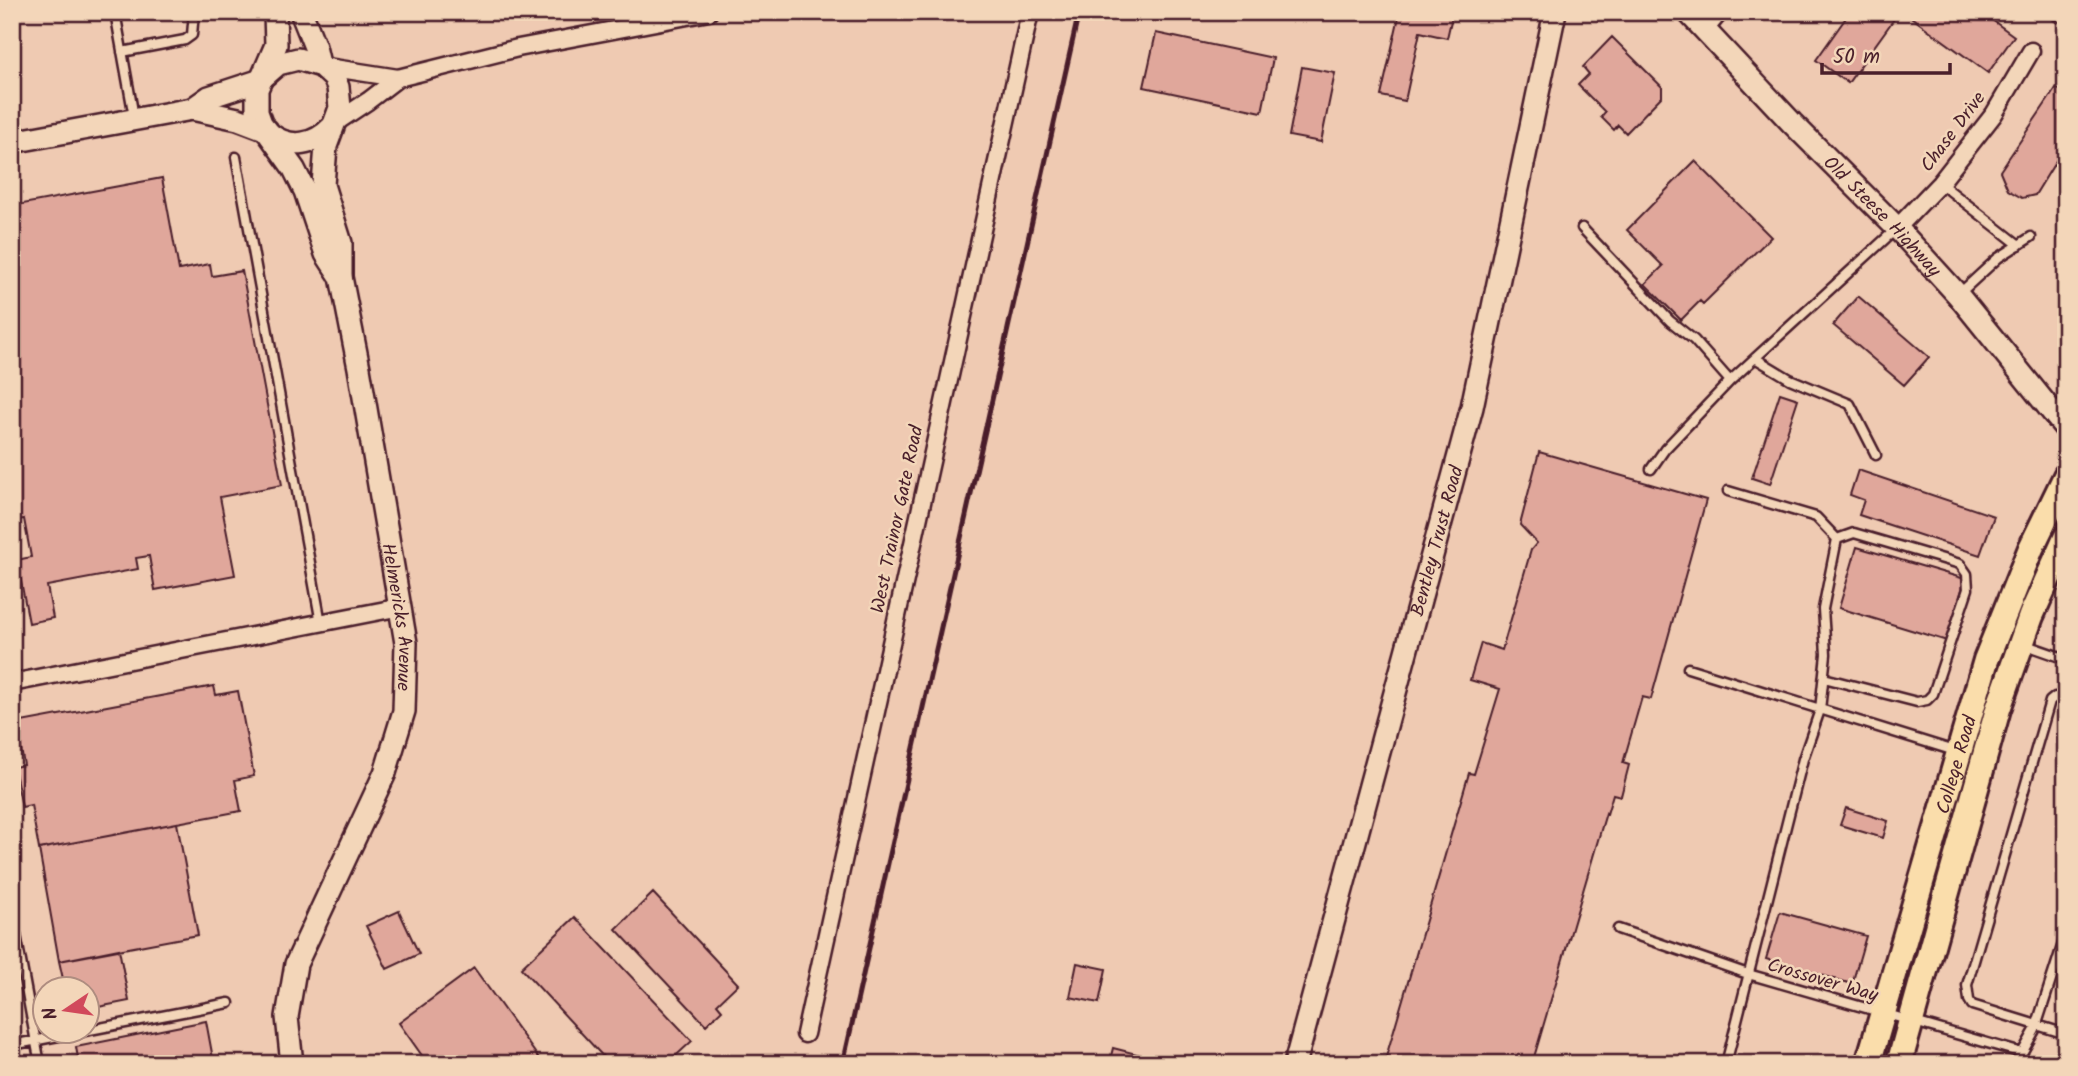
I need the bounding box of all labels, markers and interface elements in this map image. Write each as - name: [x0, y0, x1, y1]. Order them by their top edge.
- scale bar: [1822, 32, 1950, 76]
- text: 50 m: [1833, 41, 1880, 74]
- street label: Chase Drive: [1913, 85, 1994, 179]
- street label: Old Steese Highway: [1815, 149, 1948, 285]
- street label: West Trainor Gate Road: [863, 422, 933, 616]
- street label: Bentley Trust Road: [1403, 462, 1473, 620]
- street label: Helmericks Avenue: [372, 541, 419, 692]
- street label: College Road: [1929, 712, 1986, 818]
- street label: Crossover Way: [1763, 951, 1883, 1011]
- north arrow: [32, 974, 102, 1044]
- text: N: [35, 1004, 67, 1023]

